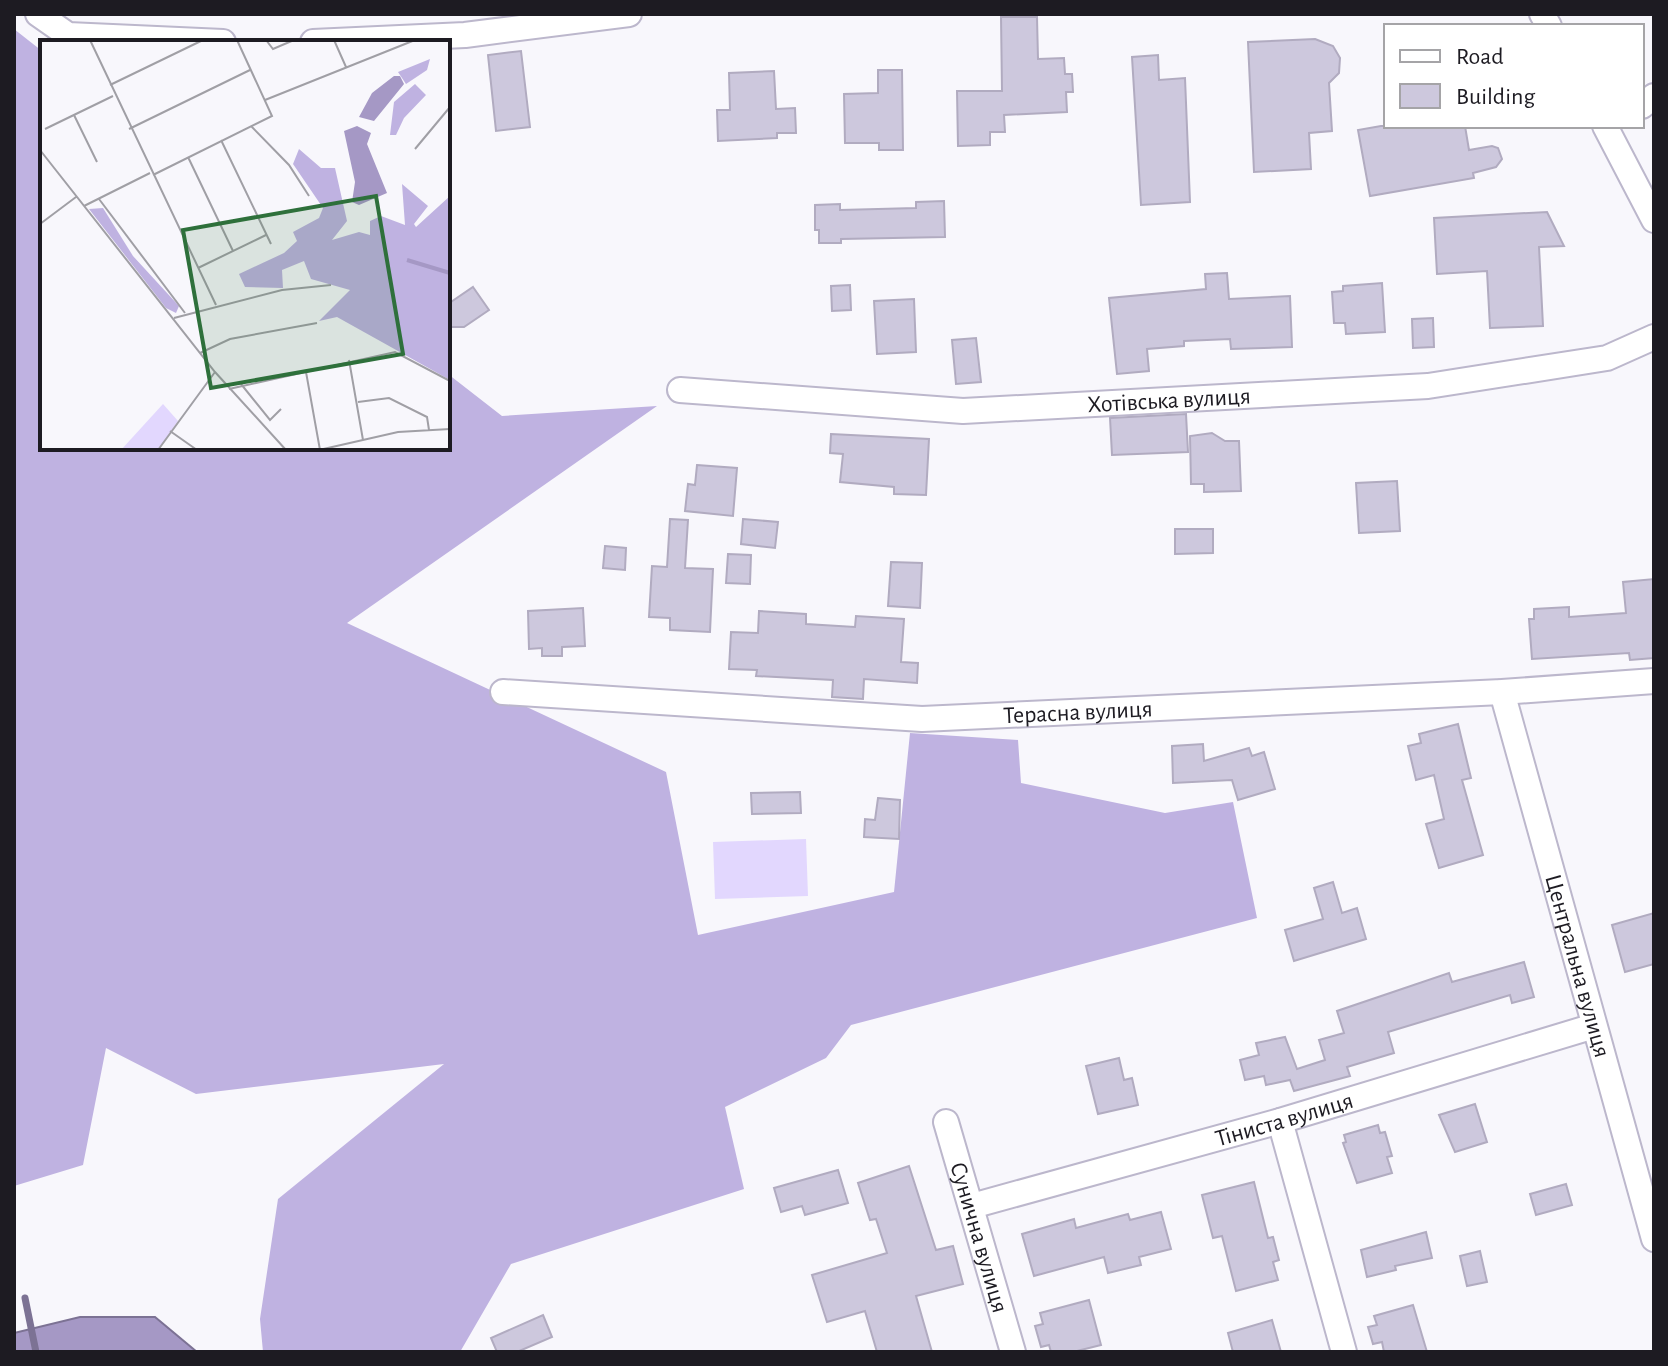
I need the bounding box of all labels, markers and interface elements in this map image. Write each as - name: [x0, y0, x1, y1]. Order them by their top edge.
- legend: [1384, 24, 1644, 128]
- inset map: [40, 40, 450, 450]
- text: Road: [1456, 45, 1504, 69]
- text: Building: [1456, 85, 1535, 109]
- street label: Хотівська вулиця: [1087, 385, 1251, 417]
- street label: Терасна вулиця: [1003, 697, 1153, 728]
- street label: Центральна вулиця: [1540, 872, 1614, 1060]
- street label: Тіниста вулиця: [1213, 1089, 1356, 1151]
- street label: Сунична вулиця: [945, 1159, 1012, 1316]

